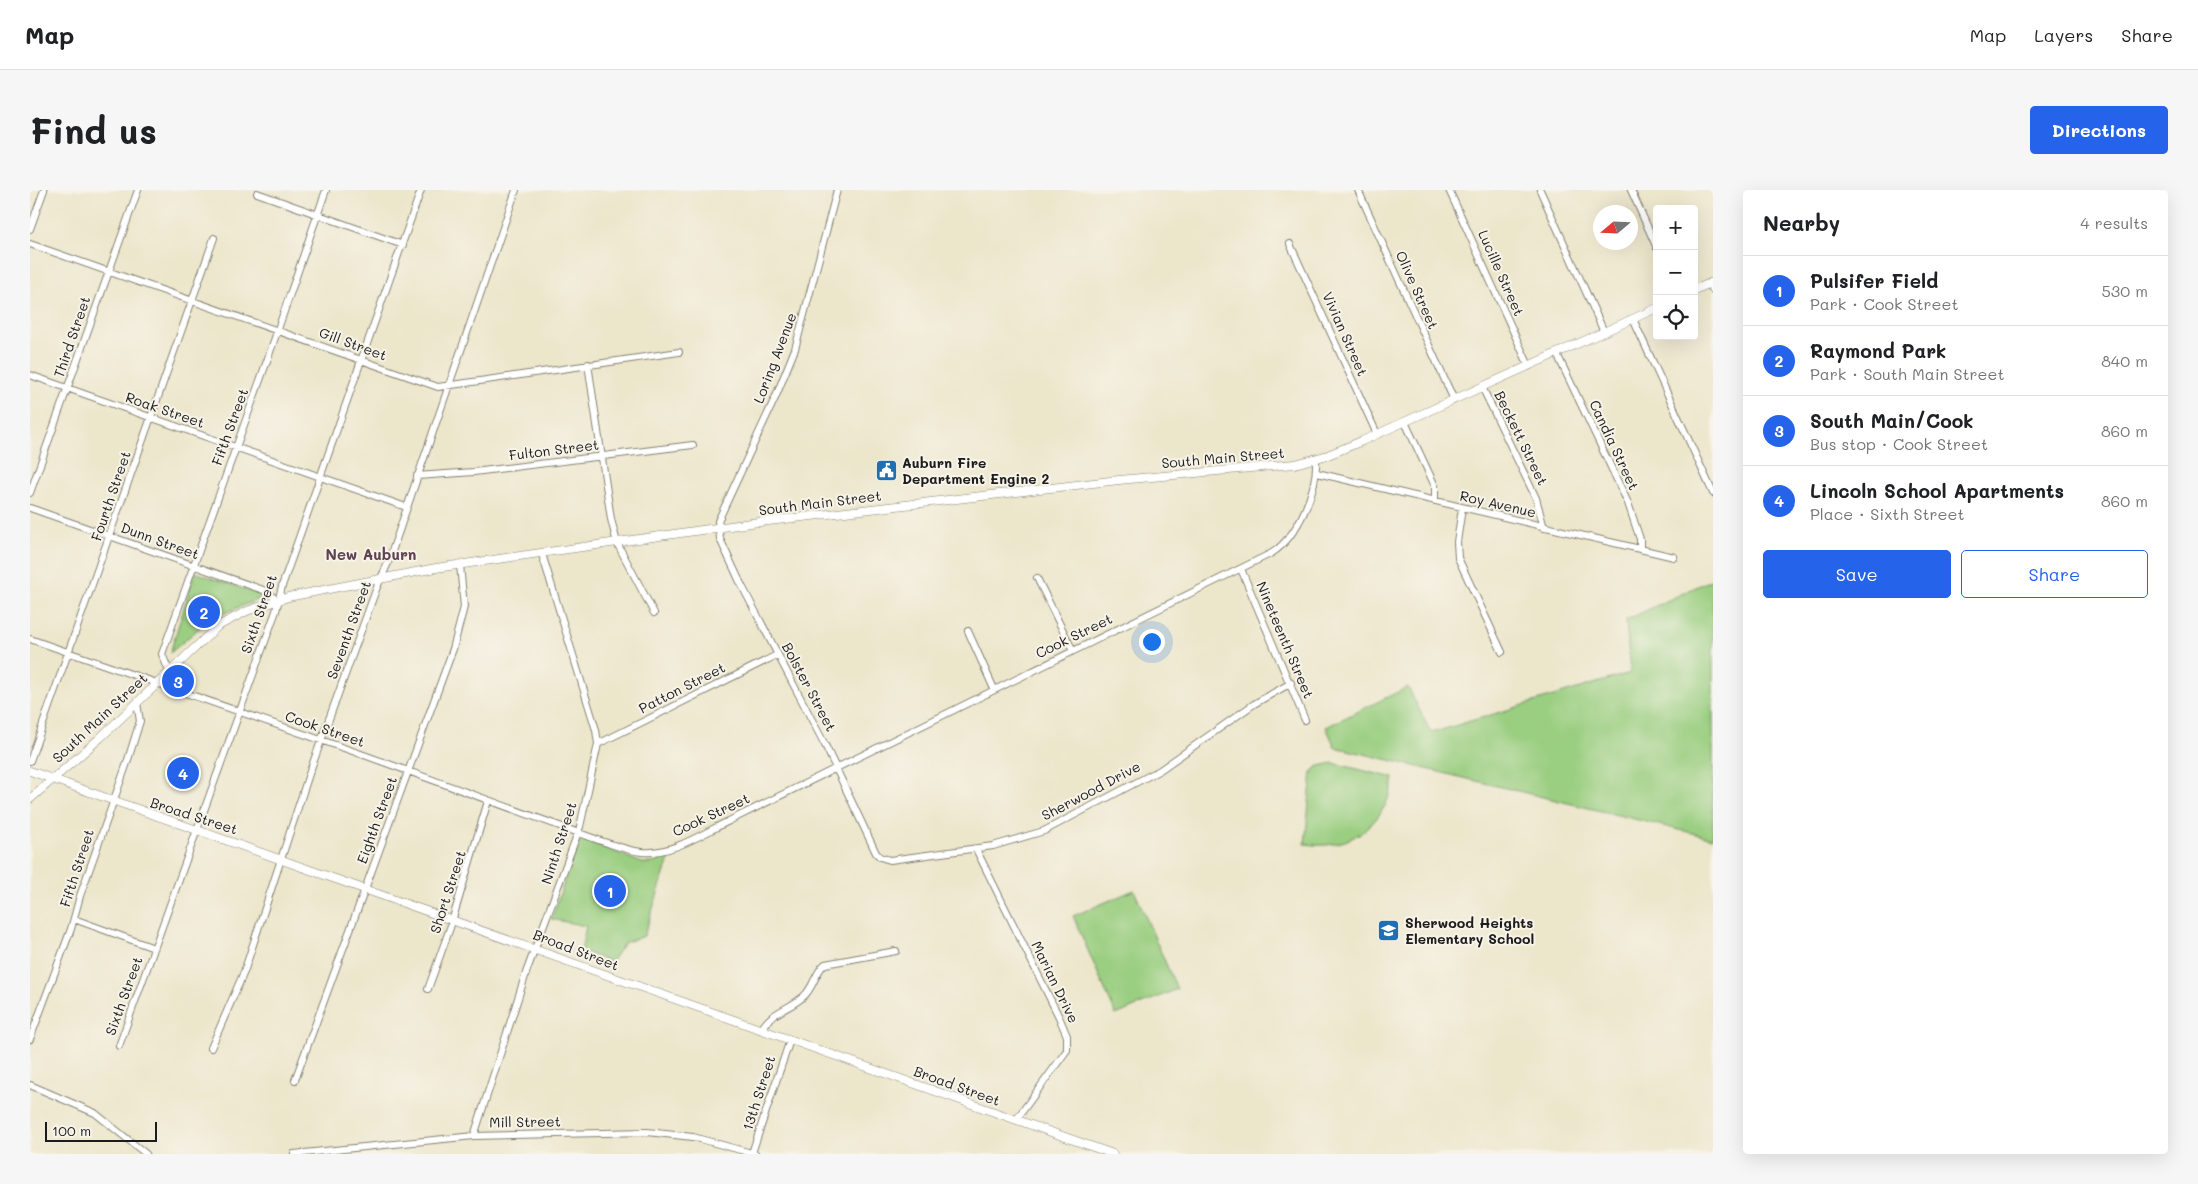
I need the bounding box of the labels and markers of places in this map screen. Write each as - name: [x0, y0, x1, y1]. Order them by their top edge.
- place label: Auburn Fire Department Engine 2: [902, 453, 1050, 488]
- public building icon: Auburn Fire Department Engine 2: [874, 459, 898, 483]
- pin: 2: [188, 593, 220, 631]
- pin: 3: [162, 662, 194, 700]
- pin: 4: [167, 754, 199, 792]
- pin: 1: [594, 872, 626, 910]
- place label: Sherwood Heights Elementary School: [1405, 913, 1534, 948]
- school or university icon: Sherwood Heights Elementary School: [1377, 919, 1401, 943]

